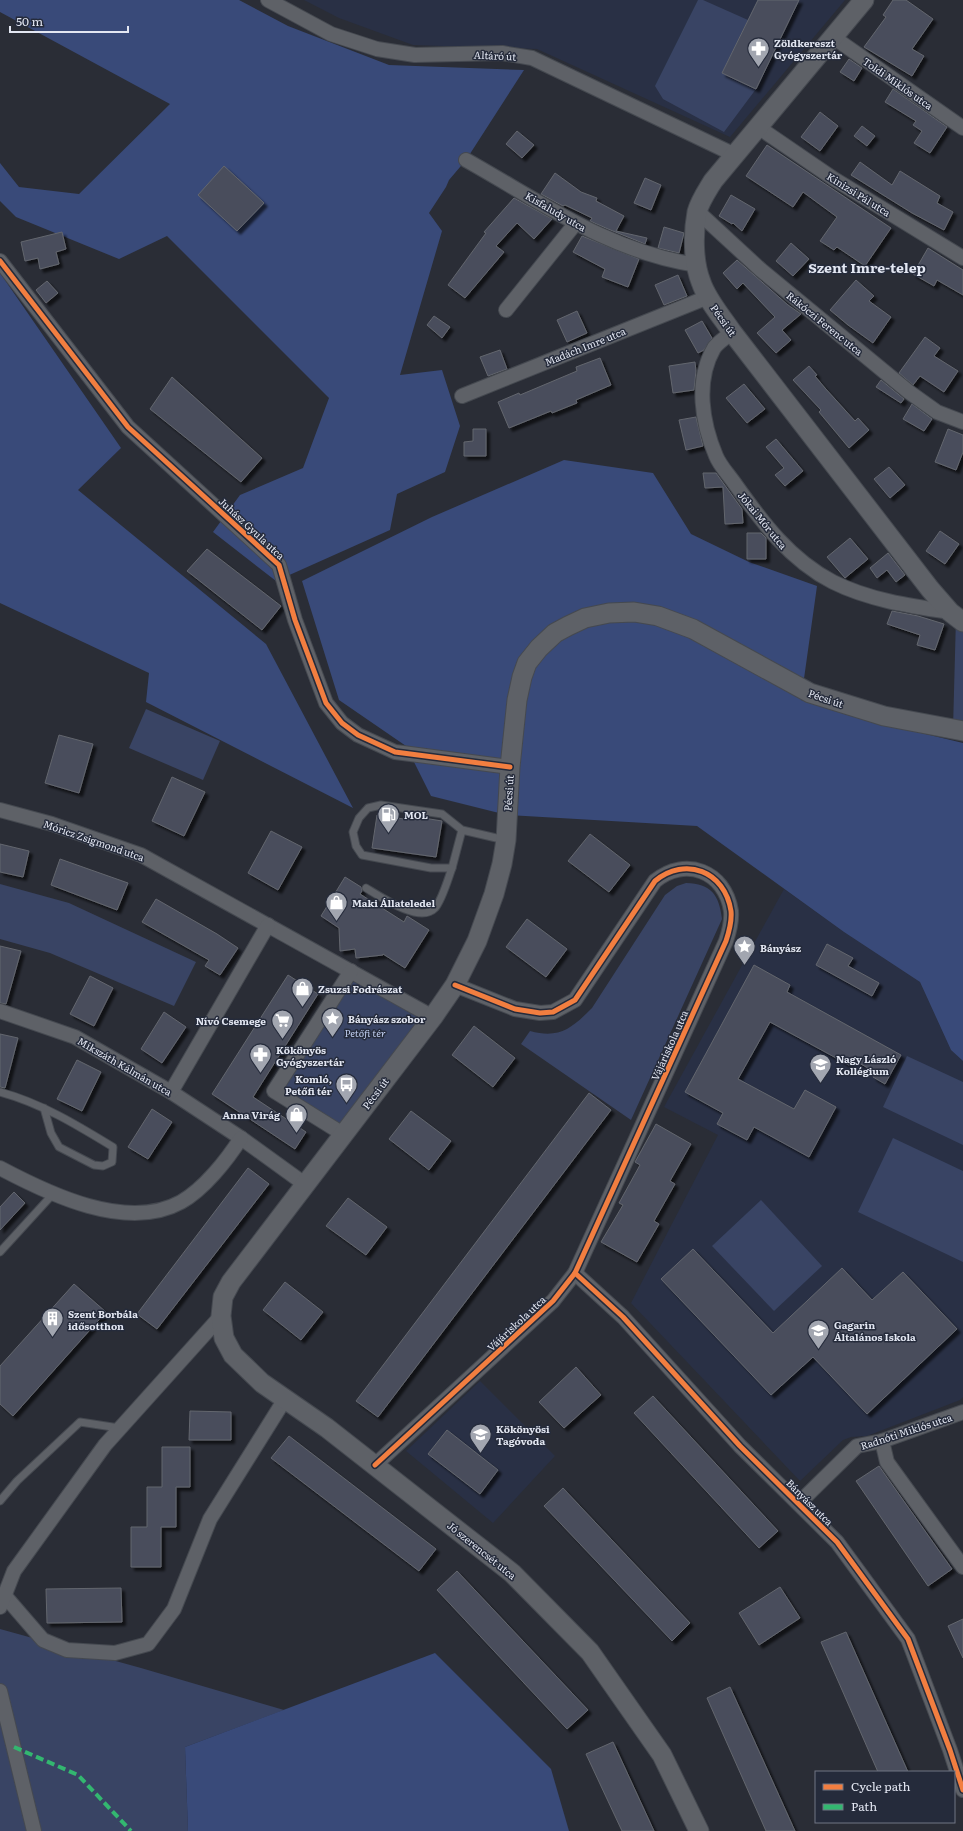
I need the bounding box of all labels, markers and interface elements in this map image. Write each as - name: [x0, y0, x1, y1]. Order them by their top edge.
- scale bar: [10, 8, 128, 34]
- text: 50 m: [16, 12, 43, 30]
- pharmacy icon: Zöldkereszt Gyógyszertár: [746, 35, 772, 68]
- place label: Zöldkereszt Gyógyszertár: [774, 35, 843, 62]
- street label: Altáró út: [473, 46, 517, 64]
- street label: Toldi Miklós utca: [860, 53, 937, 113]
- street label: Kinizsi Pál utca: [824, 168, 894, 220]
- street label: Kisfaludy utca: [523, 187, 590, 235]
- district label: Szent Imre-telep: [808, 257, 926, 277]
- street label: Rákóczi Ferenc utca: [784, 288, 867, 359]
- street label: Pécsi út: [707, 301, 741, 339]
- street label: Madách Imre utca: [542, 323, 628, 369]
- street label: Jókai Mór utca: [735, 488, 791, 553]
- street label: Juhász Gyula utca: [216, 493, 289, 563]
- street label: Pécsi út: [806, 685, 846, 711]
- street label: Pécsi út: [499, 774, 517, 812]
- fuel station icon: MOL: [375, 801, 401, 834]
- place label: MOL: [404, 807, 428, 822]
- street label: Móricz Zsigmond utca: [41, 816, 147, 865]
- shop icon: Maki Állateledel: [324, 889, 350, 922]
- place label: Maki Állateledel: [352, 895, 435, 910]
- place icon: Bányász: [732, 934, 758, 967]
- place label: Bányász: [760, 940, 802, 955]
- shop icon: Zsuzsi Fodrászat: [289, 975, 315, 1008]
- place label: Zsuzsi Fodrászat: [318, 981, 403, 996]
- place icon: Bányász szobor: [320, 1005, 346, 1038]
- supermarket icon: Nívó Csemege: [269, 1007, 295, 1040]
- street label: Vájáriskola utca: [647, 1007, 691, 1083]
- place label: Bányász szobor: [348, 1011, 426, 1026]
- place label: Nívó Csemege: [196, 1013, 266, 1028]
- park label: Petőfi tér: [344, 1025, 386, 1040]
- street label: Mikszáth Kálmán utca: [75, 1033, 175, 1099]
- pharmacy icon: Kökönyös Gyógyszertár: [247, 1042, 273, 1075]
- place label: Kökönyös Gyógyszertár: [276, 1042, 345, 1069]
- school or university icon: Nagy László Kollégium: [807, 1051, 833, 1084]
- place label: Nagy László Kollégium: [836, 1051, 896, 1078]
- place label: Komló, Petőfi tér: [285, 1071, 333, 1098]
- bus stop icon: Komló, Petőfi tér: [334, 1071, 360, 1104]
- street label: Pécsi út: [358, 1074, 392, 1112]
- shop icon: Anna Virág: [283, 1101, 309, 1134]
- place label: Anna Virág: [223, 1107, 281, 1122]
- street label: Vájáriskola utca: [483, 1291, 549, 1354]
- building icon: Szent Borbála idősotthon: [40, 1306, 66, 1339]
- place label: Szent Borbála idősotthon: [68, 1306, 138, 1333]
- school or university icon: Gagarin Általános Iskola: [806, 1317, 832, 1350]
- place label: Gagarin Általános Iskola: [834, 1317, 916, 1344]
- street label: Radnóti Miklós utca: [858, 1409, 954, 1453]
- school or university icon: Kökönyösi Tagóvoda: [468, 1421, 494, 1454]
- place label: Kökönyösi Tagóvoda: [496, 1421, 550, 1448]
- street label: Bányász utca: [783, 1475, 837, 1529]
- street label: Jó szerencsét utca: [444, 1518, 520, 1583]
- legend: [815, 1771, 955, 1823]
- text: Cycle path: [851, 1777, 911, 1795]
- text: Path: [851, 1797, 877, 1815]

